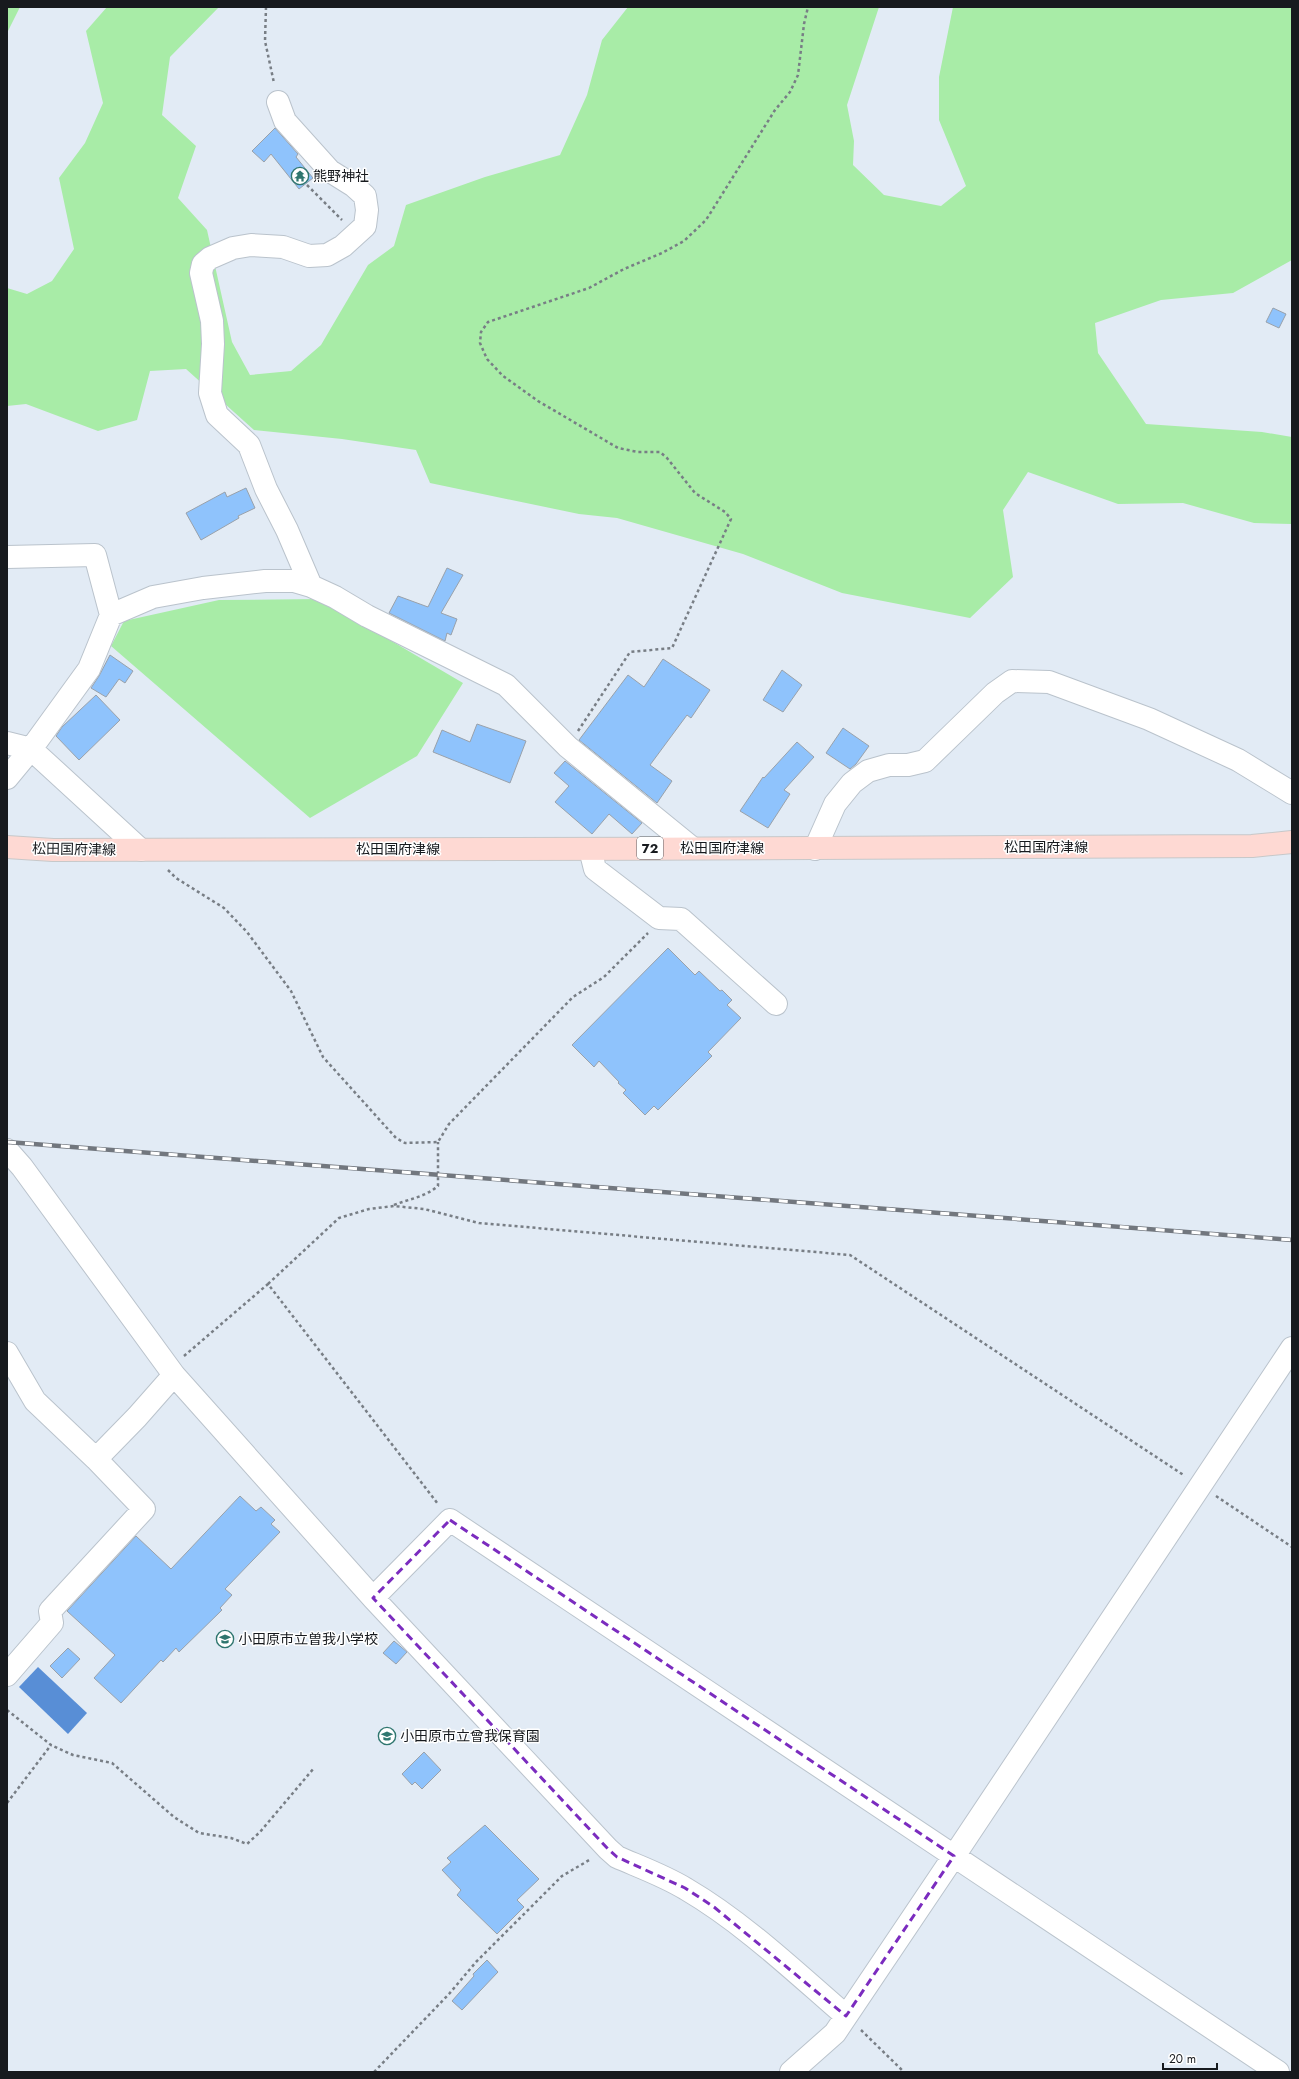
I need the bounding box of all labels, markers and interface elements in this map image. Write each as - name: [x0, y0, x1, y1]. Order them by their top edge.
- temple icon: 熊野神社: [290, 166, 310, 186]
- place label: 熊野神社: [313, 166, 369, 186]
- road number: 72: [637, 837, 663, 859]
- street label: 松田国府津線: [1004, 837, 1088, 857]
- street label: 松田国府津線: [32, 838, 116, 860]
- street label: 松田国府津線: [680, 838, 764, 858]
- street label: 松田国府津線: [356, 839, 440, 859]
- school or university icon: 小田原市立曽我小学校: [215, 1629, 235, 1649]
- place label: 小田原市立曽我小学校: [238, 1629, 378, 1649]
- school or university icon: 小田原市立曾我保育園: [377, 1726, 397, 1746]
- place label: 小田原市立曾我保育園: [400, 1726, 540, 1746]
- scale bar: [1163, 2045, 1217, 2071]
- text: 20 m: [1169, 2050, 1196, 2068]

